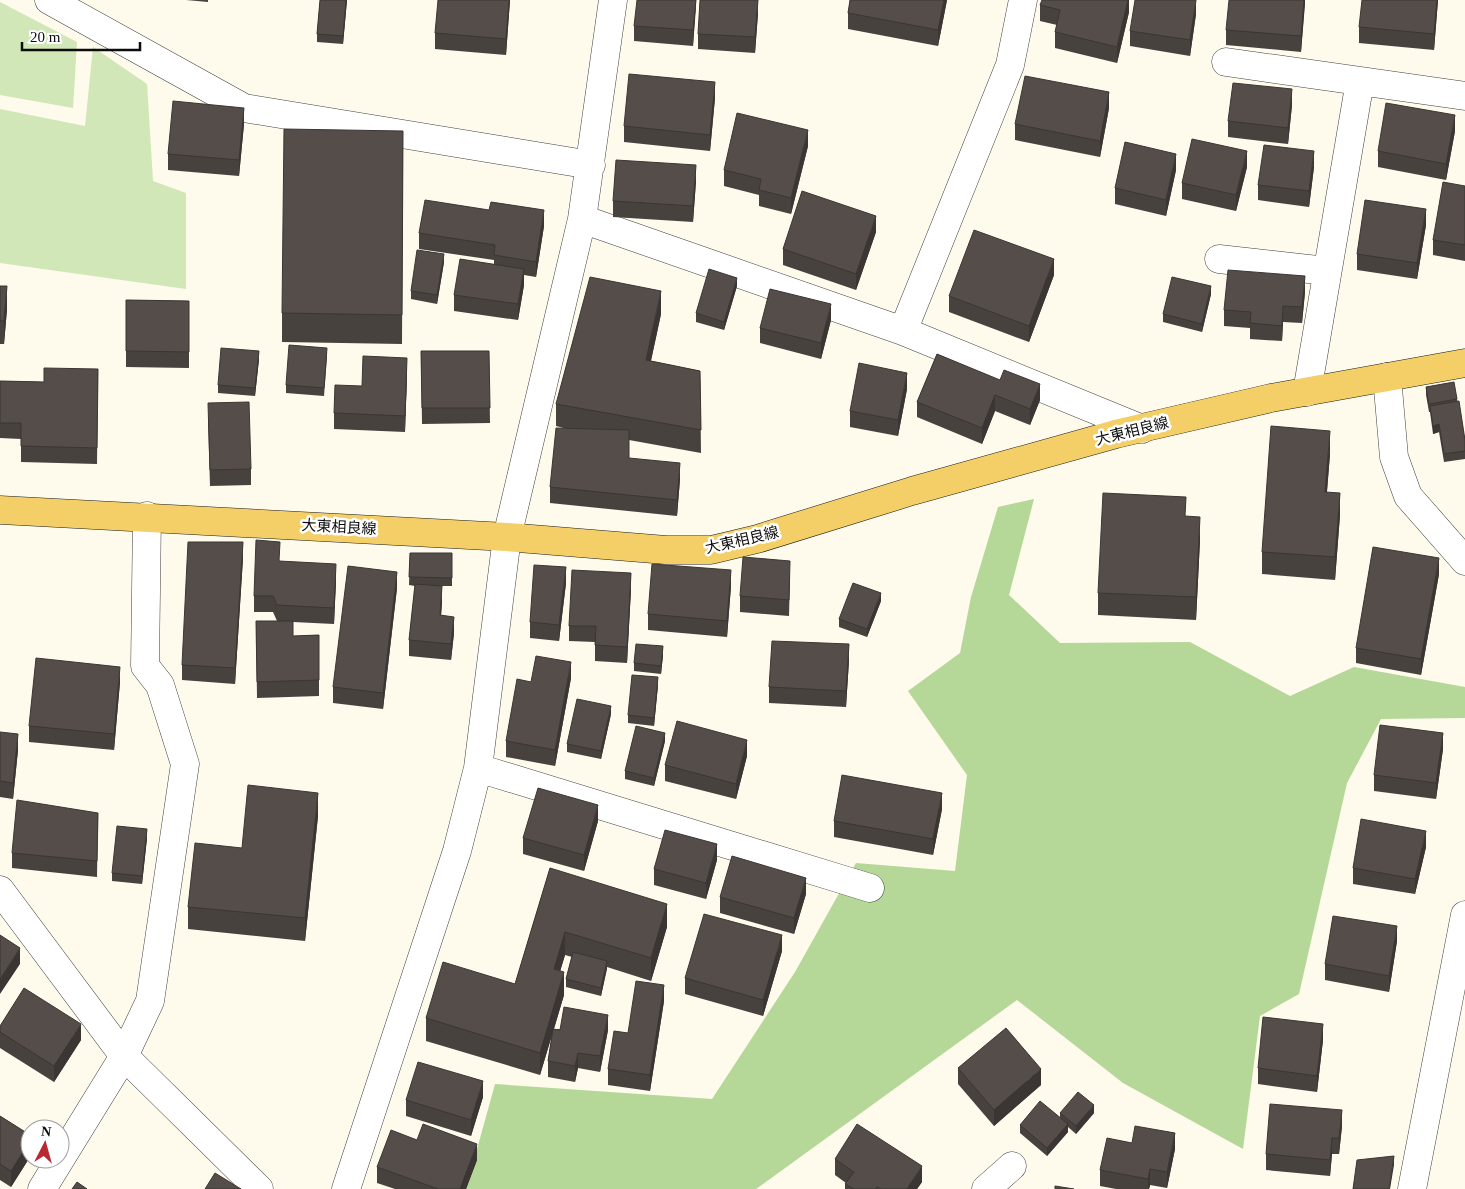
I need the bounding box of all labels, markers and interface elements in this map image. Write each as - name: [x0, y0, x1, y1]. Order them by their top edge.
- scale bar: [22, 20, 140, 52]
- text: 20 m: [30, 29, 61, 45]
- street label: 大東相良線: [1094, 414, 1170, 448]
- street label: 大東相良線: [301, 517, 377, 537]
- street label: 大東相良線: [704, 524, 780, 556]
- north arrow: [20, 1119, 70, 1169]
- text: N: [40, 1124, 52, 1140]

